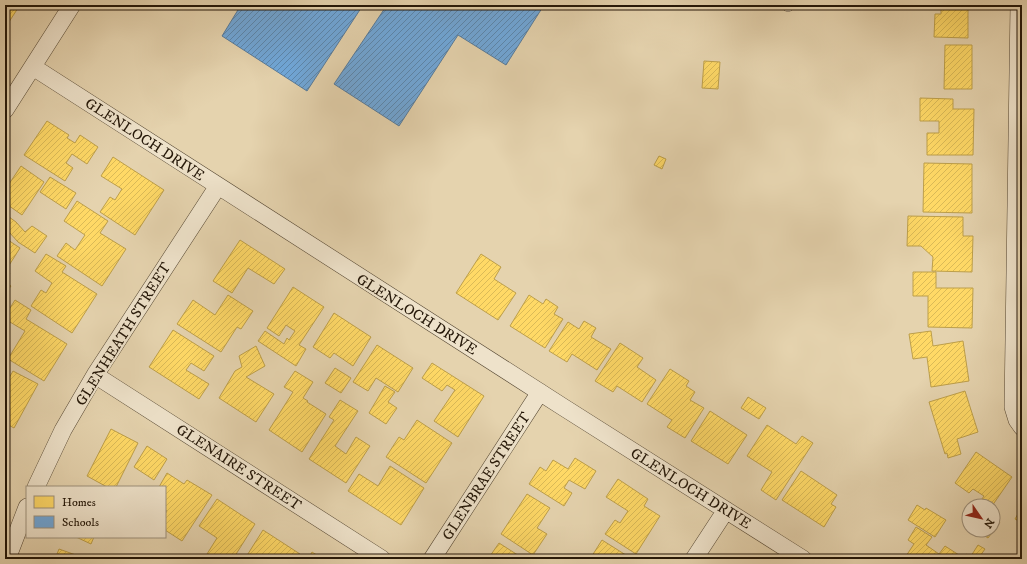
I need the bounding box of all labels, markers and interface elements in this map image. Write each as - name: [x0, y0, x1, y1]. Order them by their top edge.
- street label: GLENLOCH DRIVE: [81, 94, 208, 185]
- street label: GLENHEATH STREET: [71, 258, 176, 410]
- street label: GLENLOCH DRIVE: [353, 270, 481, 359]
- street label: GLENBRAE STREET: [438, 408, 535, 544]
- street label: GLENAIRE STREET: [173, 420, 305, 515]
- street label: GLENLOCH DRIVE: [627, 444, 755, 533]
- legend: [26, 486, 166, 538]
- text: Homes: [62, 495, 96, 510]
- north arrow: [961, 498, 1001, 538]
- text: Schools: [62, 515, 99, 530]
- text: N: [980, 515, 997, 531]

